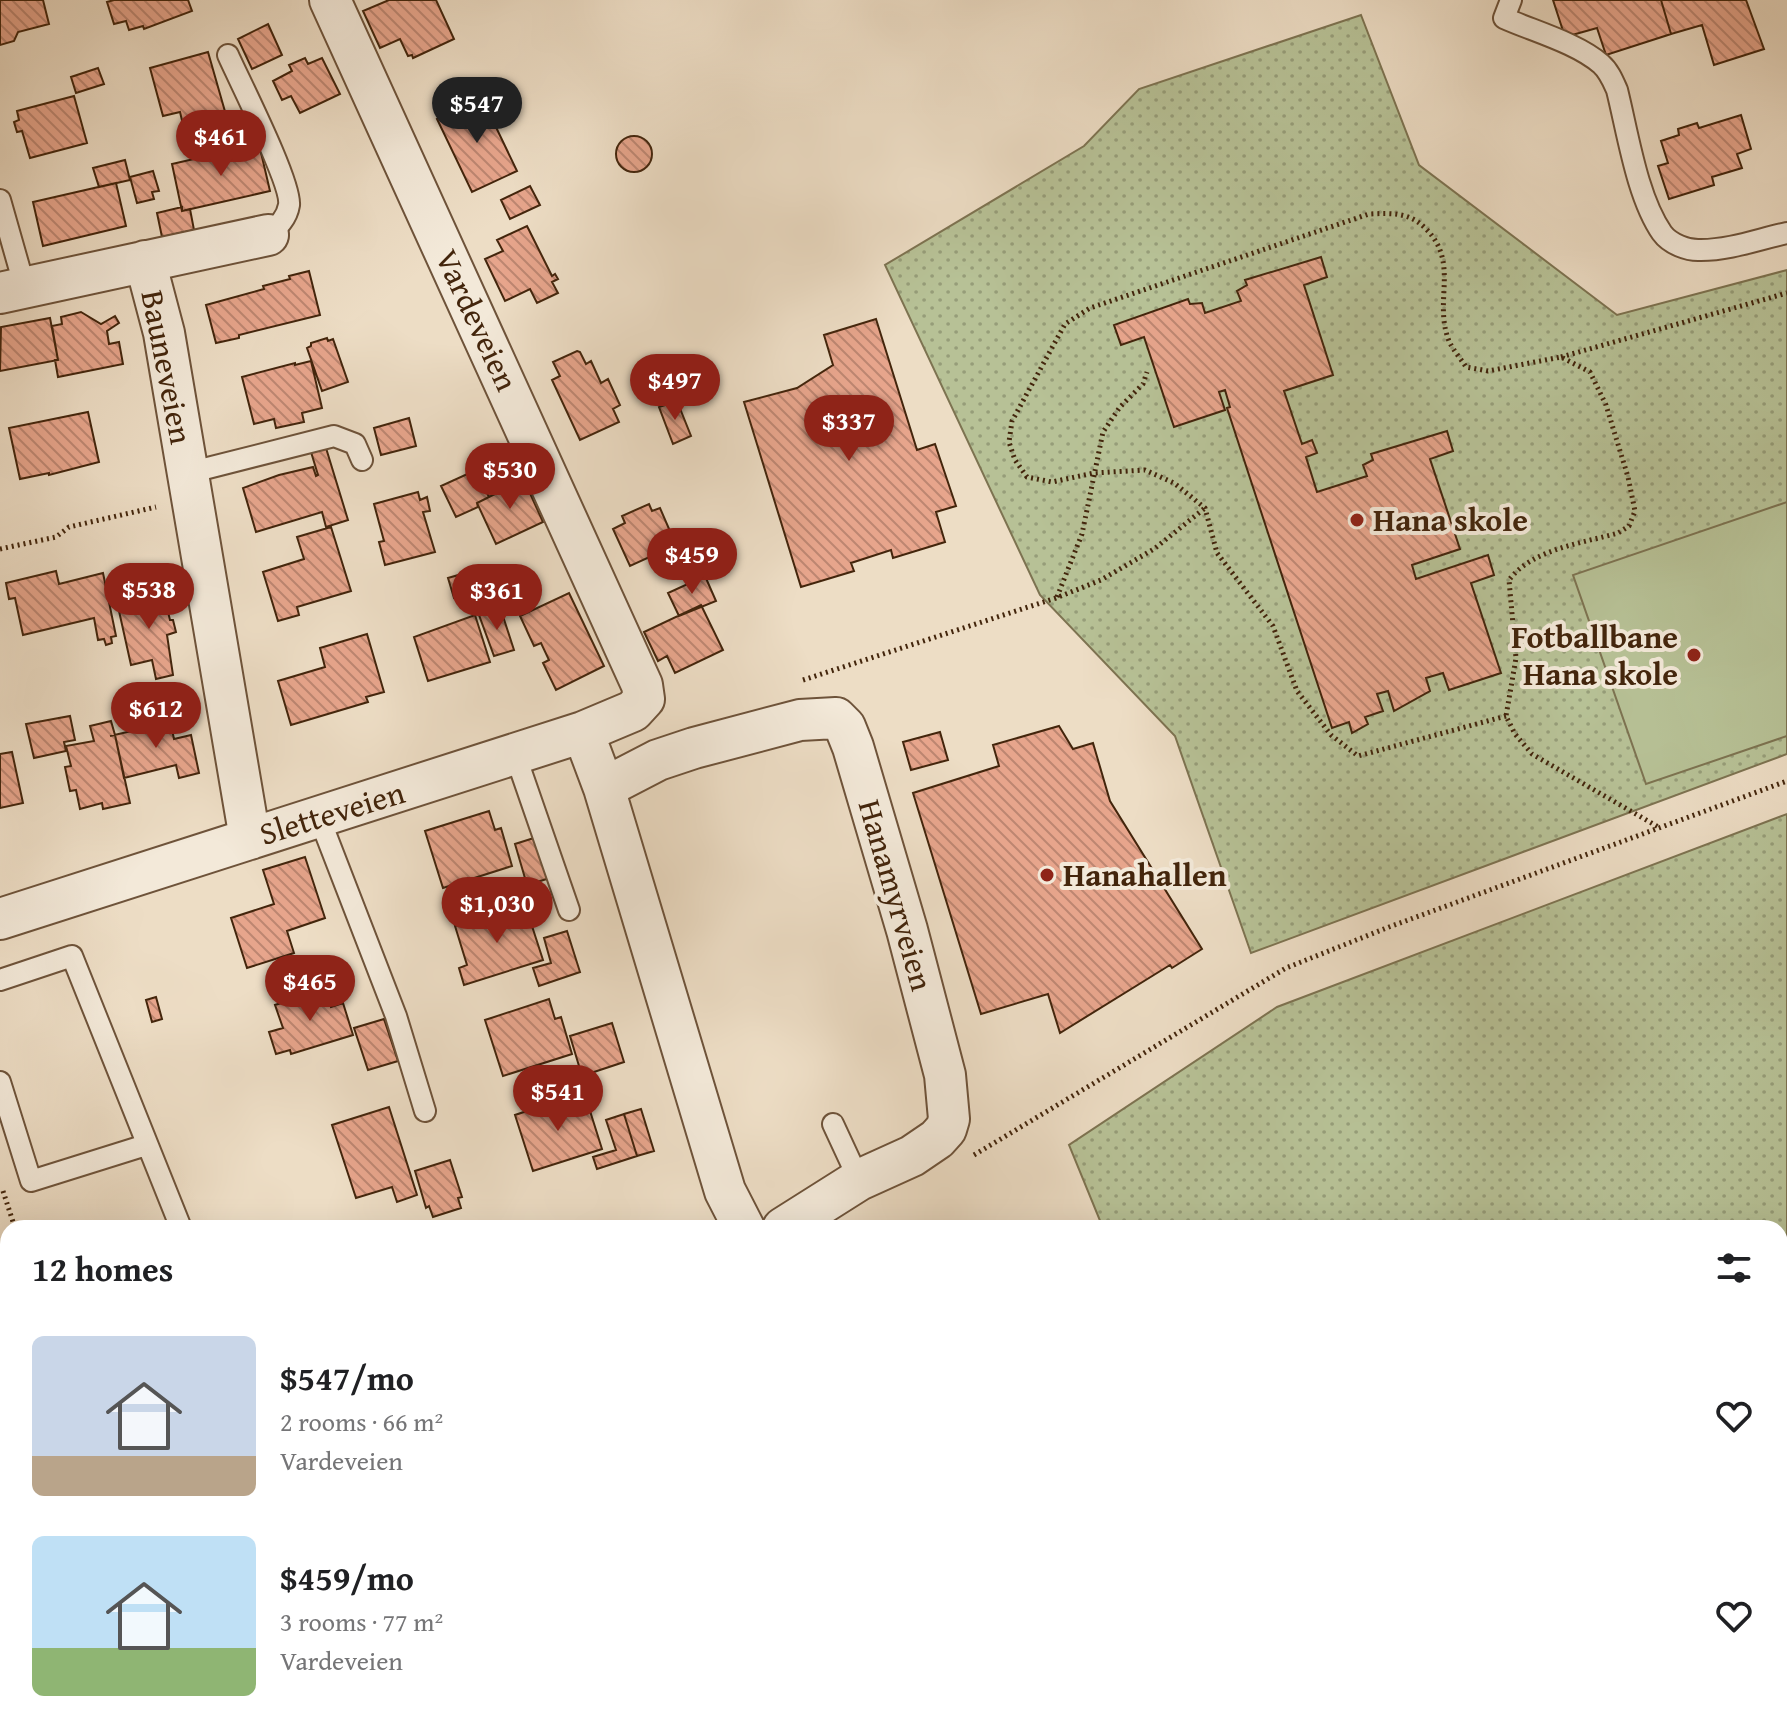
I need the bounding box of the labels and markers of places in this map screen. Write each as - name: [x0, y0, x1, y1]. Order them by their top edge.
- pin: $547: [430, 77, 524, 145]
- pin: $461: [174, 110, 268, 178]
- pin: $497: [628, 354, 722, 422]
- pin: $337: [802, 395, 896, 463]
- pin: $530: [463, 443, 557, 511]
- place label: Hana skole: [1373, 496, 1528, 543]
- marker: Hana skole: [1348, 511, 1366, 529]
- pin: $459: [645, 528, 739, 596]
- pin: $538: [102, 563, 196, 631]
- pin: $361: [450, 564, 544, 632]
- place label: Fotballbane Hana skole: [1511, 613, 1678, 697]
- marker: Fotballbane Hana skole: [1685, 646, 1703, 664]
- pin: $612: [109, 682, 203, 750]
- place label: Hanahallen: [1063, 851, 1227, 898]
- marker: Hanahallen: [1038, 866, 1056, 884]
- pin: $1,030: [432, 877, 562, 945]
- pin: $465: [263, 955, 357, 1023]
- pin: $541: [511, 1065, 605, 1133]

